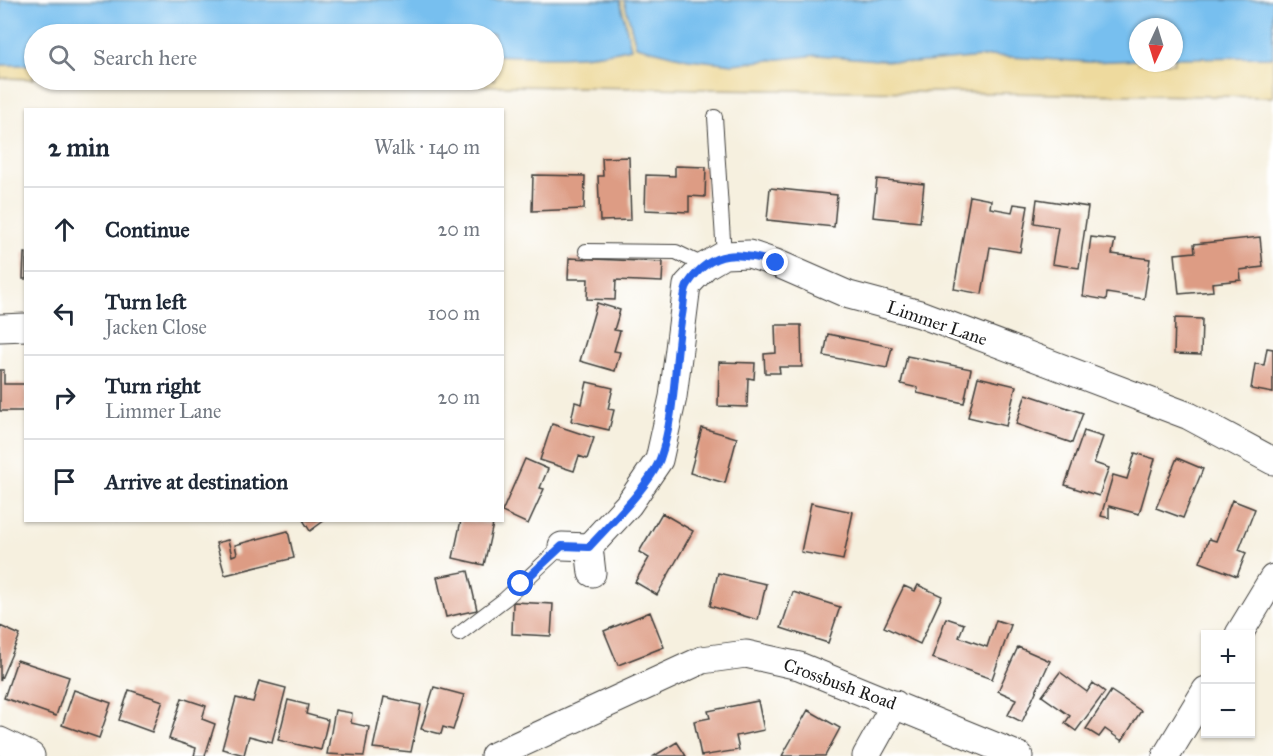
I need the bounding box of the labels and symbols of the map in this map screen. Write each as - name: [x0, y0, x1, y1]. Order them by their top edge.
- north arrow: [1129, 18, 1183, 72]
- route end: [762, 249, 788, 275]
- street label: Limmer Lane: [884, 296, 990, 350]
- route start: [507, 570, 533, 596]
- street label: Crossbush Road: [781, 653, 899, 715]

